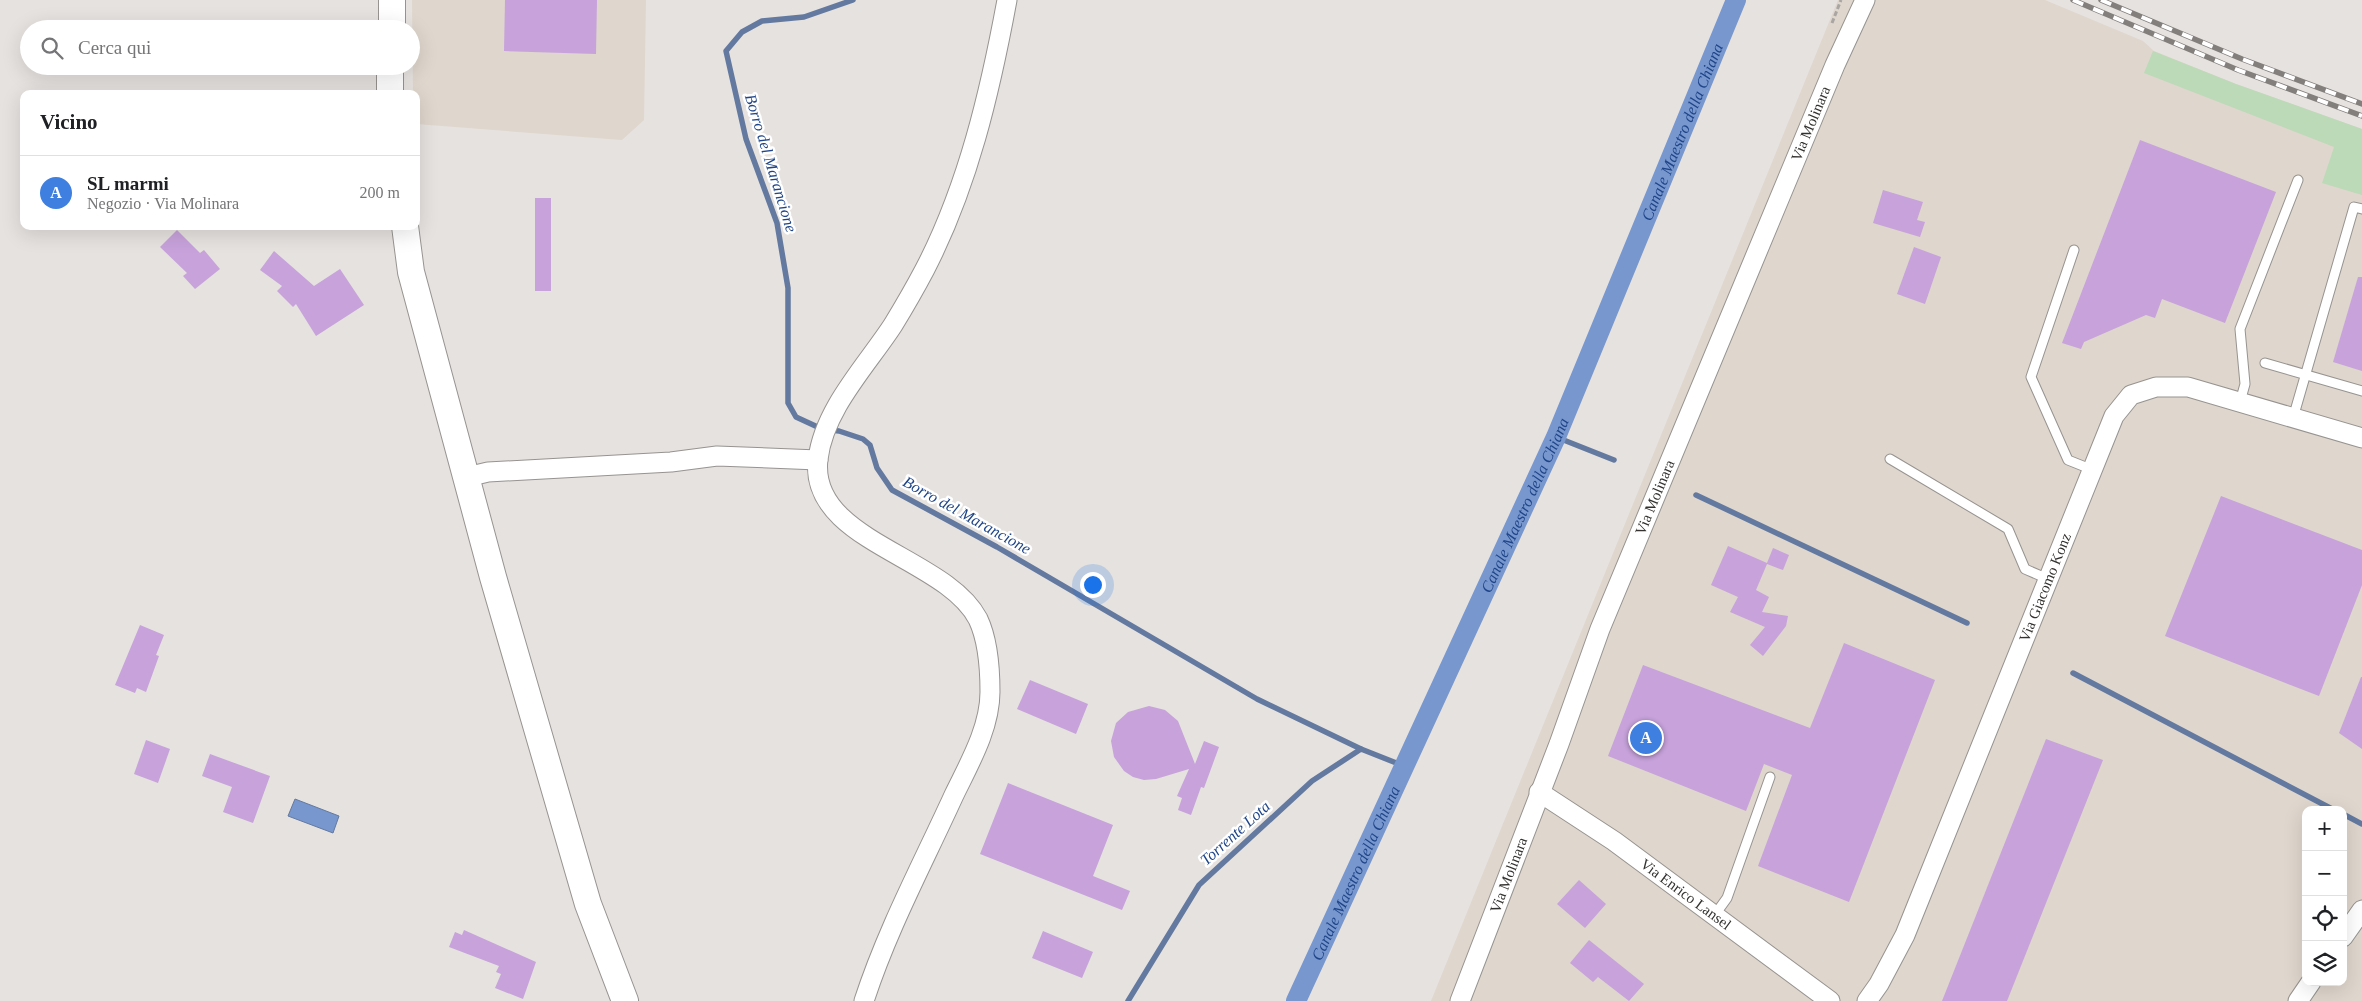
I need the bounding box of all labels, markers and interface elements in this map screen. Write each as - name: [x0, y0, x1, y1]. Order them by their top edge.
- search box: [20, 20, 420, 75]
- icon: search: [38, 34, 66, 62]
- text: Cerca qui: [78, 37, 151, 58]
- water label: Canale Maestro della Chiana: [1638, 41, 1726, 223]
- street label: Via Molinara: [1788, 84, 1833, 163]
- water label: Borro del Marancione: [742, 92, 800, 234]
- text: Vicino: [40, 110, 98, 134]
- text: SL marmi: [87, 173, 169, 194]
- text: A: [50, 184, 62, 201]
- text: 200 m: [360, 184, 400, 201]
- text: Negozio · Via Molinara: [87, 195, 239, 212]
- water label: Canale Maestro della Chiana: [1477, 415, 1571, 595]
- street label: Via Molinara: [1632, 457, 1678, 537]
- water label: Borro del Marancione: [900, 473, 1034, 557]
- street label: Via Giacomo Konz: [2016, 530, 2074, 644]
- your location: [1080, 572, 1106, 598]
- pin: A: [1630, 719, 1662, 757]
- water label: Canale Maestro della Chiana: [1308, 783, 1403, 963]
- water label: Torrente Lota: [1197, 797, 1273, 869]
- map controls: [2302, 806, 2347, 986]
- button: +: [2302, 806, 2347, 851]
- street label: Via Molinara: [1487, 835, 1530, 915]
- button: −: [2302, 851, 2347, 896]
- street label: Via Enrico Lansel: [1638, 856, 1734, 933]
- button: locate: [2302, 896, 2347, 941]
- button: layers: [2302, 941, 2347, 986]

